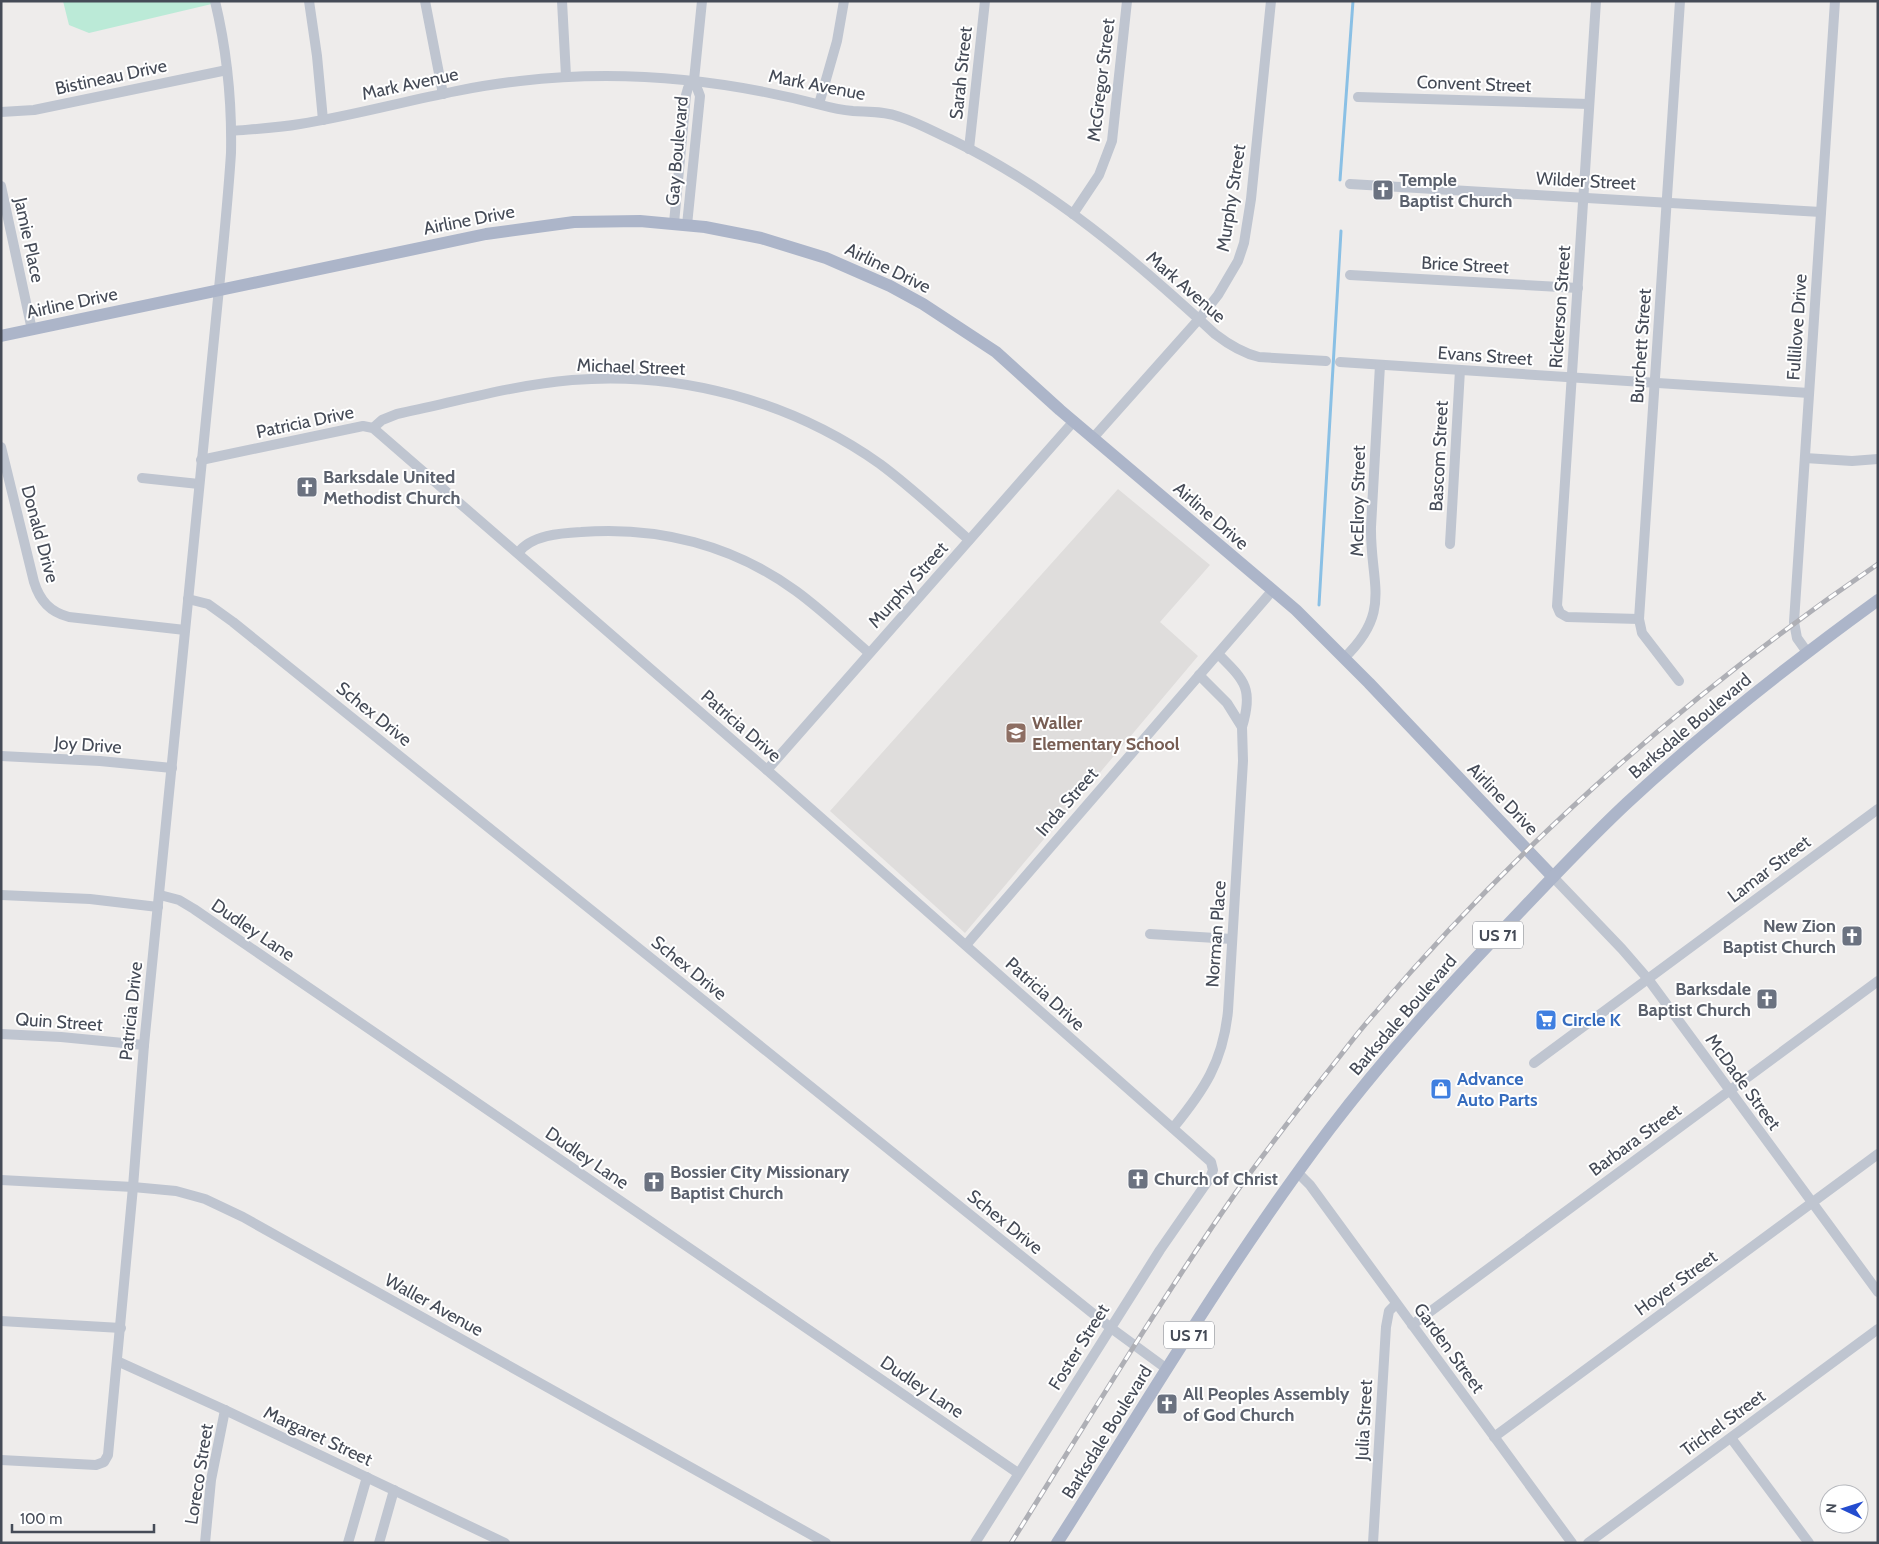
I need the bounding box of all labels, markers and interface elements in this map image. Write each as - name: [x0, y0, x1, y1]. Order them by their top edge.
- street label: McGregor Street: [1083, 17, 1119, 143]
- street label: Sarah Street: [945, 25, 977, 121]
- street label: Bistineau Drive: [53, 54, 169, 100]
- street label: Mark Avenue: [360, 63, 460, 105]
- street label: Mark Avenue: [767, 65, 867, 105]
- street label: Convent Street: [1416, 71, 1532, 97]
- street label: Gay Boulevard: [661, 95, 693, 207]
- street label: Murphy Street: [1212, 143, 1250, 253]
- street label: Wilder Street: [1535, 167, 1637, 195]
- place label: Temple Baptist Church: [1399, 169, 1512, 212]
- church icon: Temple Baptist Church: [1371, 178, 1395, 202]
- street label: Jamie Place: [9, 195, 49, 284]
- street label: Airline Drive: [422, 200, 516, 240]
- street label: Airline Drive: [842, 238, 934, 298]
- street label: Rickerson Street: [1545, 245, 1575, 369]
- street label: Mark Avenue: [1142, 247, 1230, 327]
- street label: Brice Street: [1421, 252, 1509, 278]
- street label: Fullilove Drive: [1782, 273, 1812, 381]
- street label: Airline Drive: [25, 283, 119, 323]
- street label: Burchett Street: [1626, 288, 1656, 404]
- street label: Evans Street: [1437, 342, 1533, 370]
- street label: Michael Street: [576, 354, 686, 380]
- street label: Bascom Street: [1425, 400, 1453, 512]
- street label: Patricia Drive: [254, 401, 356, 443]
- street label: McElroy Street: [1346, 445, 1370, 557]
- place label: Barksdale United Methodist Church: [323, 466, 461, 509]
- church icon: Barksdale United Methodist Church: [295, 475, 319, 499]
- street label: Airline Drive: [1169, 477, 1253, 555]
- street label: Donald Drive: [16, 483, 64, 585]
- street label: Murphy Street: [864, 537, 952, 633]
- street label: Barksdale Boulevard: [1624, 668, 1756, 784]
- street label: Schex Drive: [332, 677, 416, 751]
- street label: Patricia Drive: [696, 685, 786, 767]
- place label: Waller Elementary School: [1032, 712, 1180, 755]
- school or university icon: Waller Elementary School: [1004, 721, 1028, 745]
- street label: Joy Drive: [53, 732, 122, 758]
- street label: Airline Drive: [1463, 758, 1543, 840]
- street label: Inda Street: [1031, 763, 1103, 841]
- street label: Lamar Street: [1723, 831, 1815, 907]
- street label: Norman Place: [1201, 880, 1231, 988]
- street label: Dudley Lane: [207, 894, 299, 966]
- place label: New Zion Baptist Church: [1723, 915, 1836, 958]
- road number: US 71: [1473, 922, 1523, 948]
- church icon: New Zion Baptist Church: [1840, 924, 1864, 948]
- street label: Schex Drive: [647, 931, 731, 1005]
- street label: Barksdale Boulevard: [1345, 950, 1461, 1080]
- street label: Patricia Drive: [1001, 953, 1089, 1035]
- street label: Patricia Drive: [115, 961, 147, 1061]
- place label: Barksdale Baptist Church: [1638, 978, 1751, 1021]
- church icon: Barksdale Baptist Church: [1755, 987, 1779, 1011]
- street label: Quin Street: [15, 1008, 103, 1036]
- supermarket icon: Circle K: [1534, 1008, 1558, 1032]
- place label: Circle K: [1562, 1009, 1622, 1031]
- street label: McDade Street: [1701, 1030, 1785, 1134]
- place label: Advance Auto Parts: [1457, 1068, 1538, 1111]
- shop icon: Advance Auto Parts: [1429, 1077, 1453, 1101]
- street label: Barbara Street: [1585, 1099, 1685, 1181]
- street label: Dudley Lane: [541, 1122, 633, 1194]
- place label: Bossier City Missionary Baptist Church: [670, 1161, 850, 1204]
- church icon: Church of Christ: [1126, 1167, 1150, 1191]
- place label: Church of Christ: [1154, 1168, 1278, 1190]
- church icon: Bossier City Missionary Baptist Church: [642, 1170, 666, 1194]
- street label: Schex Drive: [963, 1185, 1047, 1259]
- street label: Hoyer Street: [1631, 1246, 1721, 1320]
- street label: Waller Avenue: [381, 1269, 487, 1341]
- street label: Garden Street: [1409, 1299, 1489, 1397]
- street label: Foster Street: [1044, 1300, 1114, 1394]
- road number: US 71: [1164, 1322, 1214, 1348]
- street label: Dudley Lane: [876, 1351, 968, 1423]
- street label: Barksdale Boulevard: [1057, 1361, 1157, 1503]
- street label: Julia Street: [1351, 1379, 1377, 1462]
- place label: All Peoples Assembly of God Church: [1183, 1383, 1350, 1426]
- street label: Trichel Street: [1676, 1385, 1770, 1461]
- church icon: All Peoples Assembly of God Church: [1155, 1392, 1179, 1416]
- street label: Margaret Street: [260, 1401, 376, 1471]
- street label: Loreco Street: [180, 1422, 218, 1526]
- north arrow: [1819, 1484, 1869, 1534]
- scale bar: [12, 1502, 155, 1534]
- text: N: [1822, 1503, 1840, 1514]
- text: 100 m: [20, 1510, 62, 1528]

